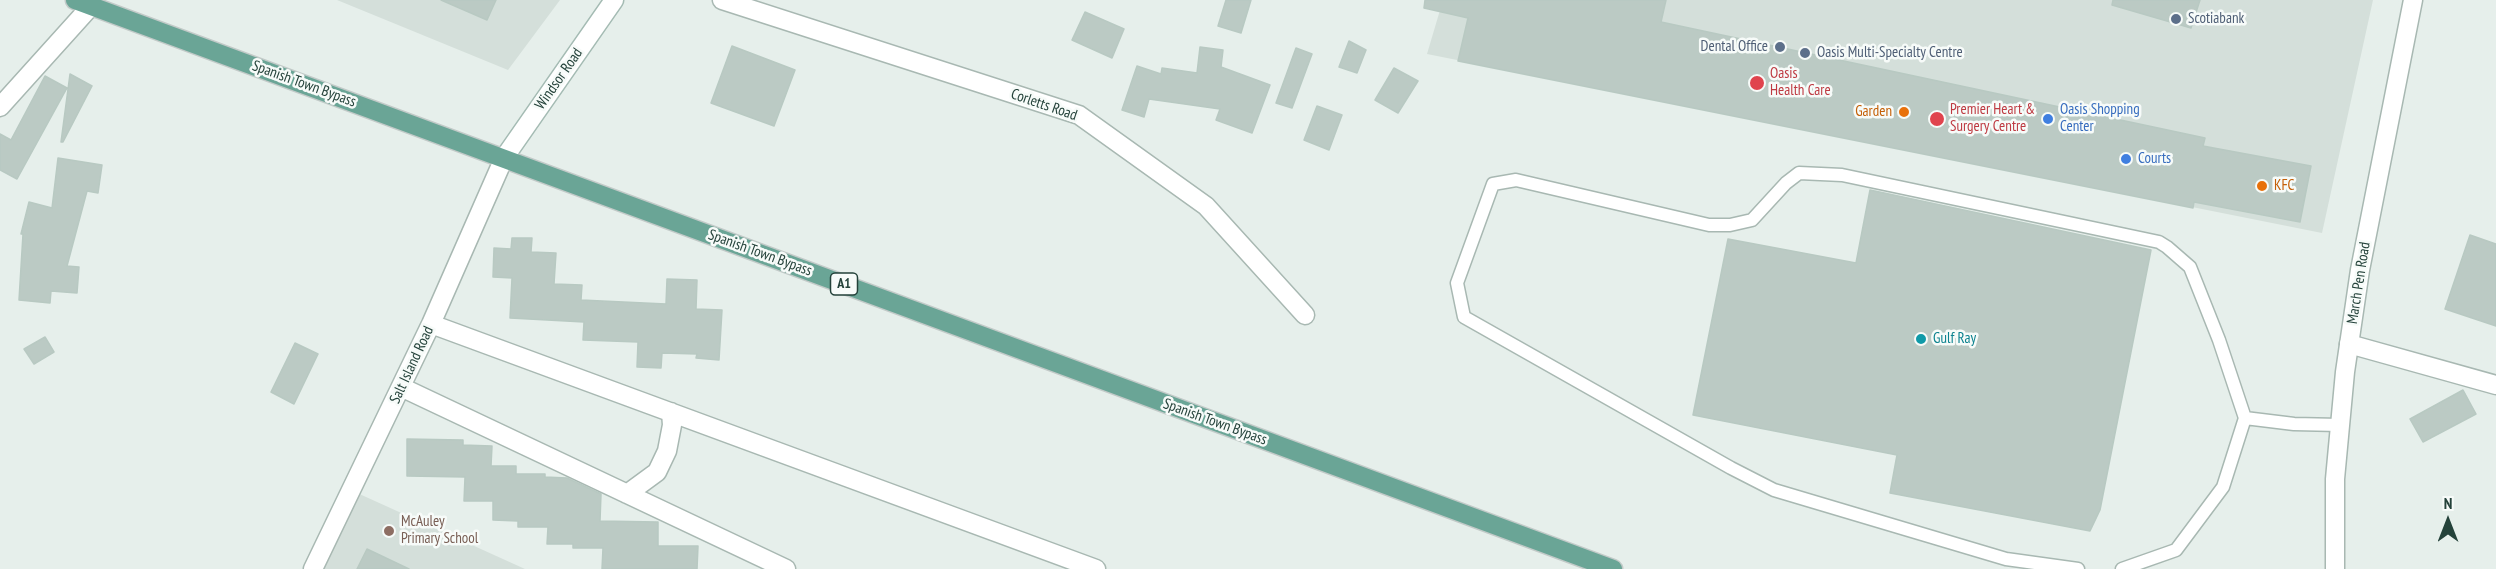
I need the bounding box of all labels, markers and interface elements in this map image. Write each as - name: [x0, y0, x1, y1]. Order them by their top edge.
- place label: Scotiabank: [2188, 10, 2244, 28]
- marker: Scotiabank: [2169, 12, 2183, 26]
- place label: Dental Office: [1701, 38, 1768, 56]
- marker: Dental Office: [1773, 40, 1787, 54]
- place label: Oasis Multi-Specialty Centre: [1817, 44, 1963, 62]
- street label: Windsor Road: [531, 45, 587, 113]
- marker: Oasis Multi-Specialty Centre: [1798, 46, 1812, 60]
- street label: Spanish Town Bypass: [250, 57, 358, 111]
- place label: Oasis Health Care: [1770, 65, 1831, 100]
- marker: Oasis Health Care: [1748, 74, 1766, 92]
- street label: Corletts Road: [1009, 85, 1079, 125]
- place label: Premier Heart & Surgery Centre: [1950, 101, 2035, 136]
- place label: Oasis Shopping Center: [2060, 101, 2140, 136]
- place label: Garden: [1855, 103, 1892, 121]
- marker: Garden: [1897, 105, 1911, 119]
- marker: Premier Heart & Surgery Centre: [1928, 110, 1946, 128]
- marker: Oasis Shopping Center: [2041, 112, 2055, 126]
- place label: Courts: [2138, 150, 2171, 168]
- marker: Courts: [2119, 152, 2133, 166]
- place label: KFC: [2274, 177, 2294, 195]
- marker: KFC: [2255, 179, 2269, 193]
- street label: Spanish Town Bypass: [706, 226, 814, 280]
- street label: March Pen Road: [2344, 241, 2374, 325]
- road number: A1: [830, 273, 858, 295]
- street label: Salt Island Road: [386, 324, 438, 406]
- place label: Gulf Ray: [1933, 330, 1976, 348]
- marker: Gulf Ray: [1914, 332, 1928, 346]
- street label: Spanish Town Bypass: [1161, 395, 1269, 449]
- north arrow: [2418, 491, 2478, 551]
- text: N: [2444, 493, 2452, 513]
- place label: McAuley Primary School: [401, 513, 478, 548]
- marker: McAuley Primary School: [382, 524, 396, 538]

